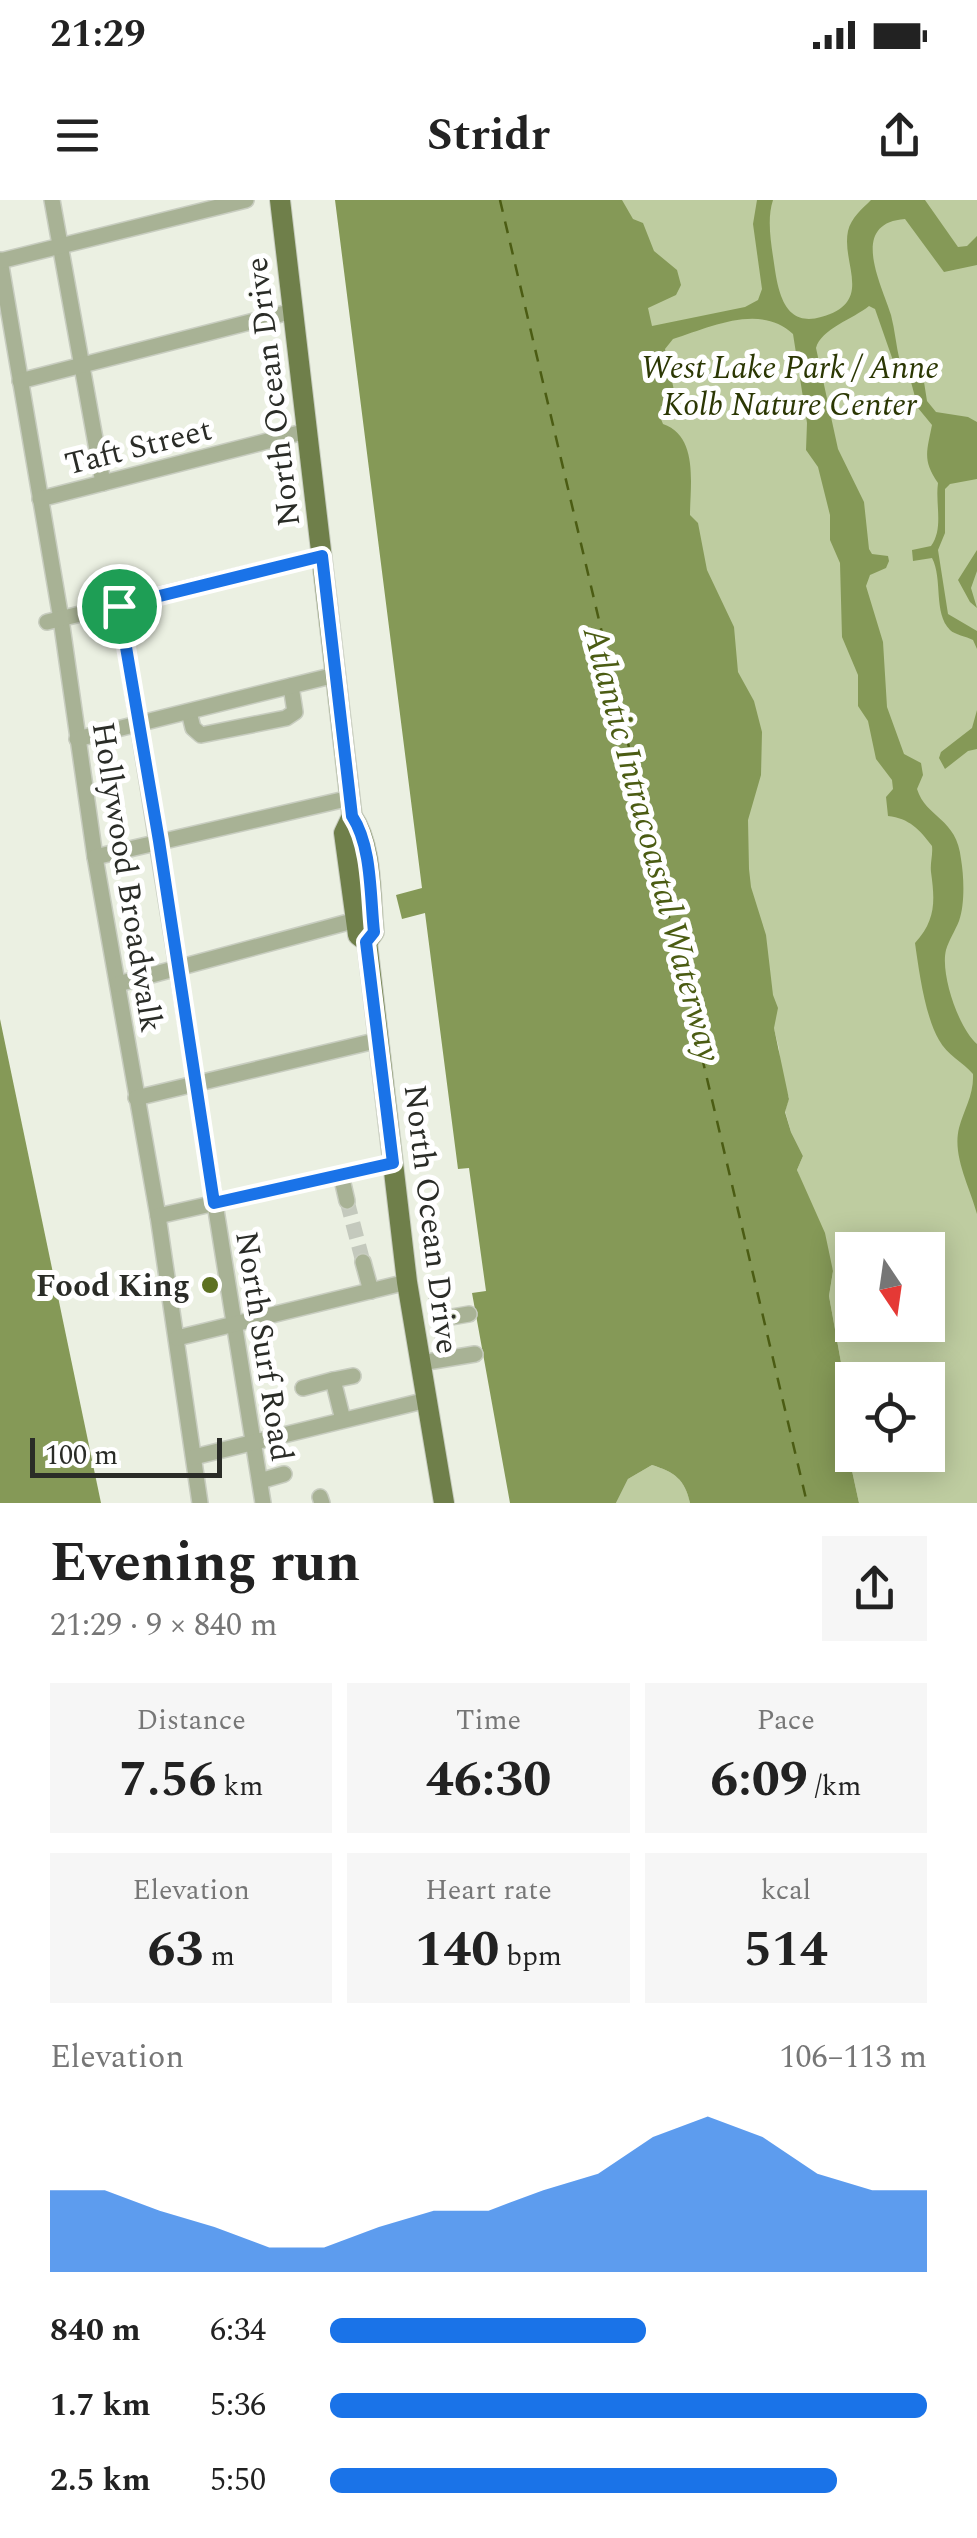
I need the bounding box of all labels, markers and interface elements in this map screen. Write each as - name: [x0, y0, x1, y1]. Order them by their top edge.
- text: 21:29: [50, 6, 145, 64]
- text: Stridr: [427, 101, 550, 170]
- icon: menu: [50, 108, 105, 163]
- icon: share: [872, 108, 927, 163]
- street label: North Ocean Drive: [233, 254, 314, 529]
- park label: West Lake Park / Anne Kolb Nature Center: [641, 344, 939, 430]
- street label: Taft Street: [60, 406, 217, 489]
- pin: [77, 564, 162, 649]
- icon: arrive: [92, 579, 147, 634]
- water label: Atlantic Intracoastal Waterway: [568, 620, 735, 1068]
- street label: Hollywood Broadwalk: [78, 718, 175, 1036]
- street label: North Ocean Drive: [390, 1082, 471, 1357]
- street label: North Surf Road: [221, 1228, 306, 1465]
- north arrow: [835, 1232, 945, 1342]
- map controls: [835, 1232, 945, 1472]
- place label: Food King: [36, 1262, 190, 1311]
- marker: Food King: [199, 1274, 221, 1296]
- button: locate: [835, 1362, 945, 1472]
- scale bar: [30, 1433, 222, 1478]
- text: 100 m: [45, 1434, 118, 1477]
- text: Evening run: [50, 1522, 360, 1605]
- button: share: [822, 1536, 927, 1641]
- text: 21:29 · 9 × 840 m: [50, 1601, 278, 1650]
- text: Distance: [137, 1699, 246, 1742]
- text: Time: [456, 1699, 521, 1742]
- text: Pace: [757, 1699, 815, 1742]
- text: 7.56: [119, 1742, 217, 1818]
- text: 46:30: [426, 1742, 551, 1818]
- text: 6:09: [710, 1742, 808, 1818]
- text: km: [217, 1765, 263, 1808]
- text: /km: [808, 1765, 861, 1808]
- text: Elevation: [133, 1869, 250, 1912]
- text: Heart rate: [425, 1869, 552, 1912]
- text: kcal: [761, 1869, 811, 1912]
- text: 63: [148, 1912, 204, 1988]
- text: 140: [415, 1912, 499, 1988]
- text: 514: [744, 1912, 828, 1988]
- text: m: [204, 1935, 235, 1978]
- text: bpm: [499, 1935, 562, 1978]
- text: Elevation: [50, 2033, 184, 2082]
- text: 106–113 m: [779, 2033, 927, 2082]
- text: 840 m: [50, 2306, 141, 2355]
- text: 6:34: [210, 2306, 266, 2355]
- text: 1.7 km: [50, 2381, 151, 2430]
- text: 5:36: [210, 2381, 266, 2430]
- text: 2.5 km: [50, 2456, 151, 2505]
- text: 5:50: [210, 2456, 266, 2505]

